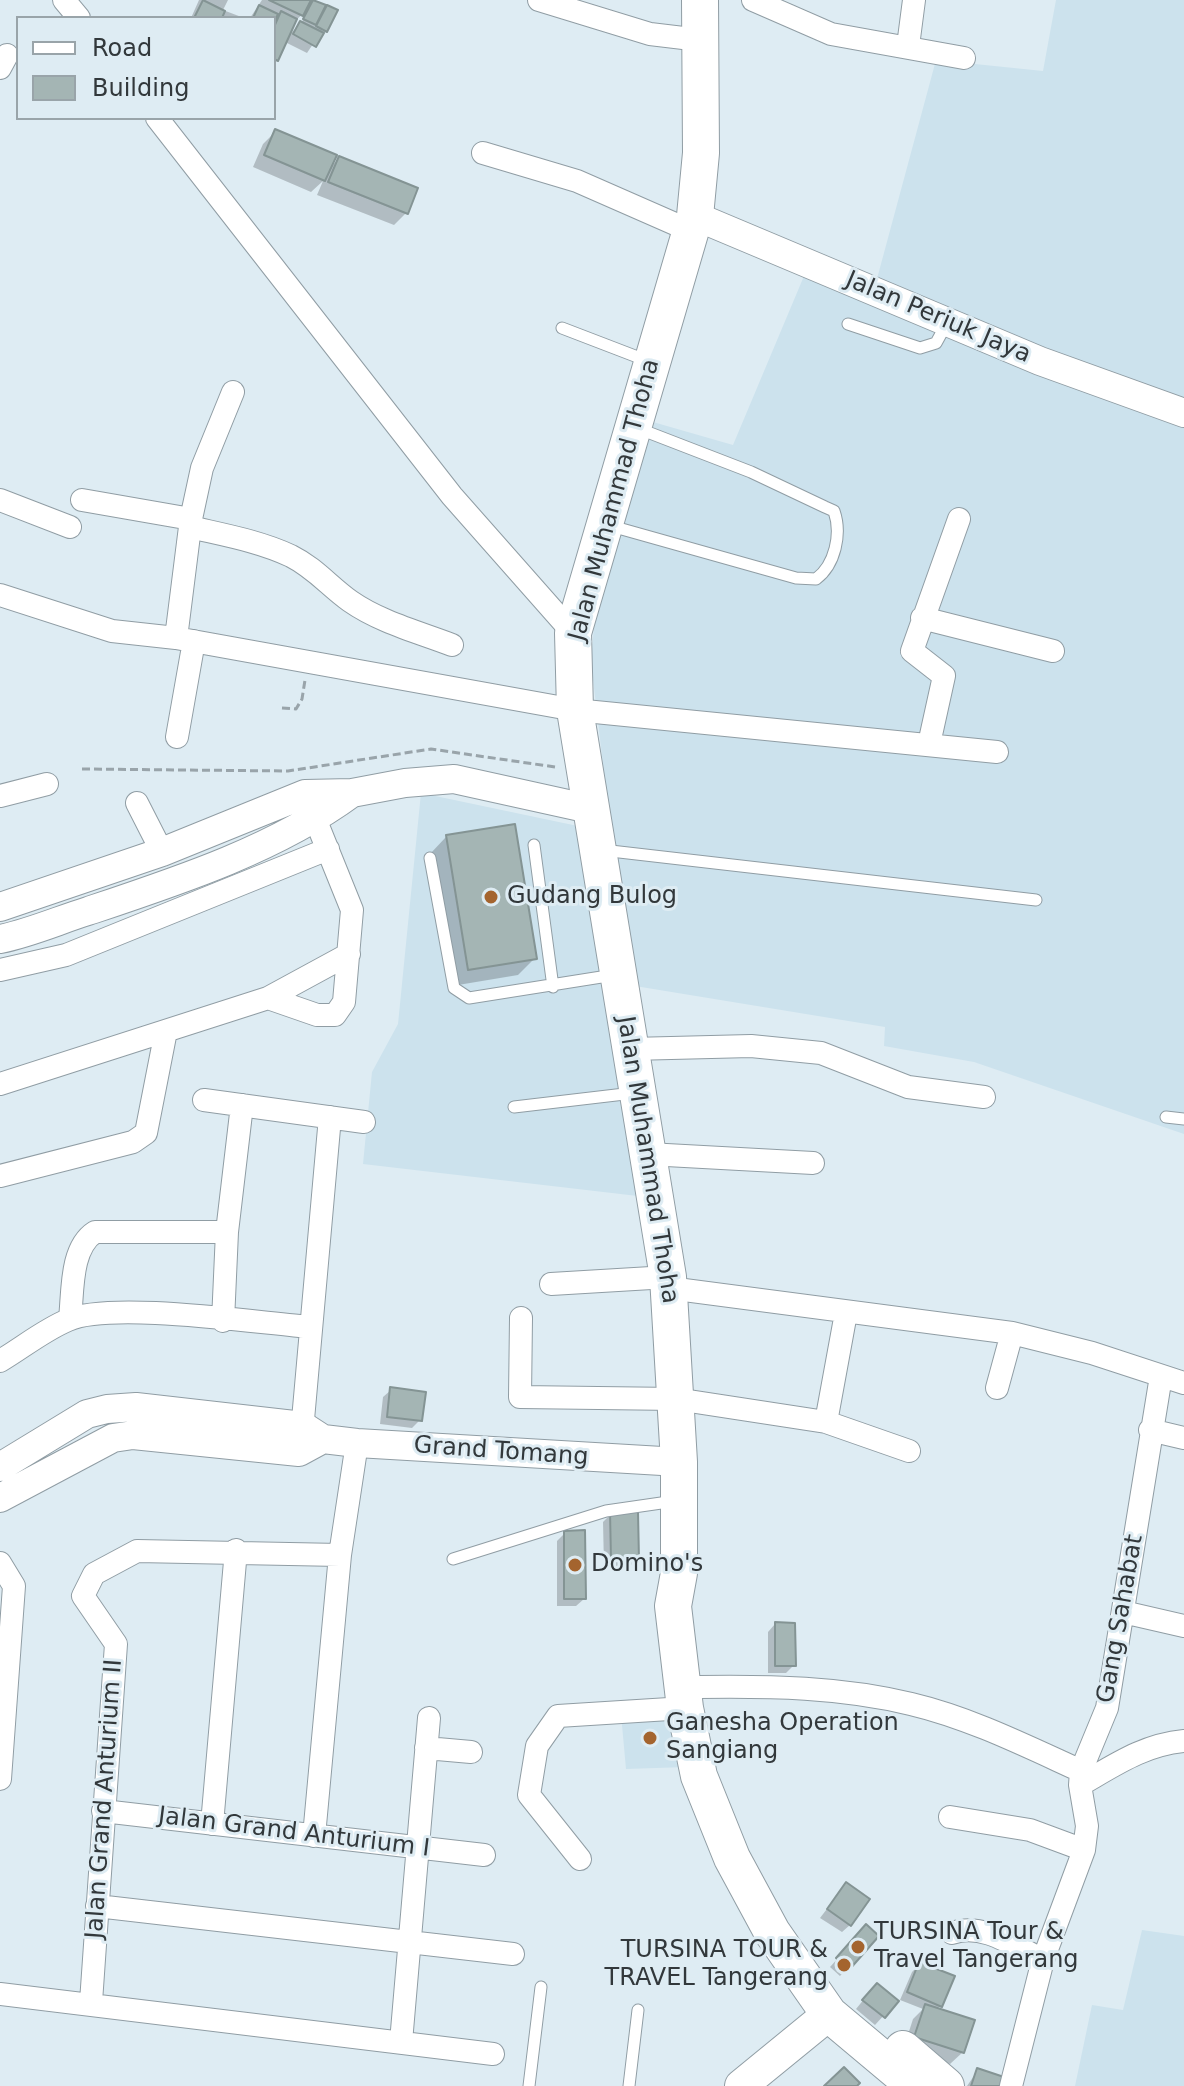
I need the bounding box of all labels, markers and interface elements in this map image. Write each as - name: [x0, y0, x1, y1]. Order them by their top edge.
- legend: [16, 16, 276, 120]
- text: Road: [92, 34, 152, 62]
- text: Building: [92, 74, 189, 102]
- street label: Jalan Periuk Jaya: [841, 266, 1035, 370]
- street label: Jalan Muhammad Thoha: [563, 356, 667, 644]
- place label: Gudang Bulog: [507, 883, 677, 911]
- marker: Gudang Bulog: [482, 888, 500, 906]
- street label: Jalan Muhammad Thoha: [610, 1014, 684, 1306]
- street label: Grand Tomang: [413, 1432, 589, 1472]
- street label: Gang Sahabat: [1092, 1533, 1150, 1705]
- place label: Domino's: [591, 1551, 703, 1579]
- marker: Domino's: [566, 1556, 584, 1574]
- street label: Jalan Grand Anturium II: [81, 1658, 129, 1940]
- place label: Ganesha Operation Sangiang: [666, 1710, 899, 1766]
- marker: Ganesha Operation Sangiang: [641, 1729, 659, 1747]
- street label: Jalan Grand Anturium I: [157, 1802, 431, 1864]
- place label: TURSINA Tour & Travel Tangerang: [874, 1919, 1079, 1975]
- place label: TURSINA TOUR & TRAVEL Tangerang: [605, 1937, 828, 1993]
- marker: TURSINA Tour & Travel Tangerang: [849, 1938, 867, 1956]
- marker: TURSINA TOUR & TRAVEL Tangerang: [835, 1956, 853, 1974]

